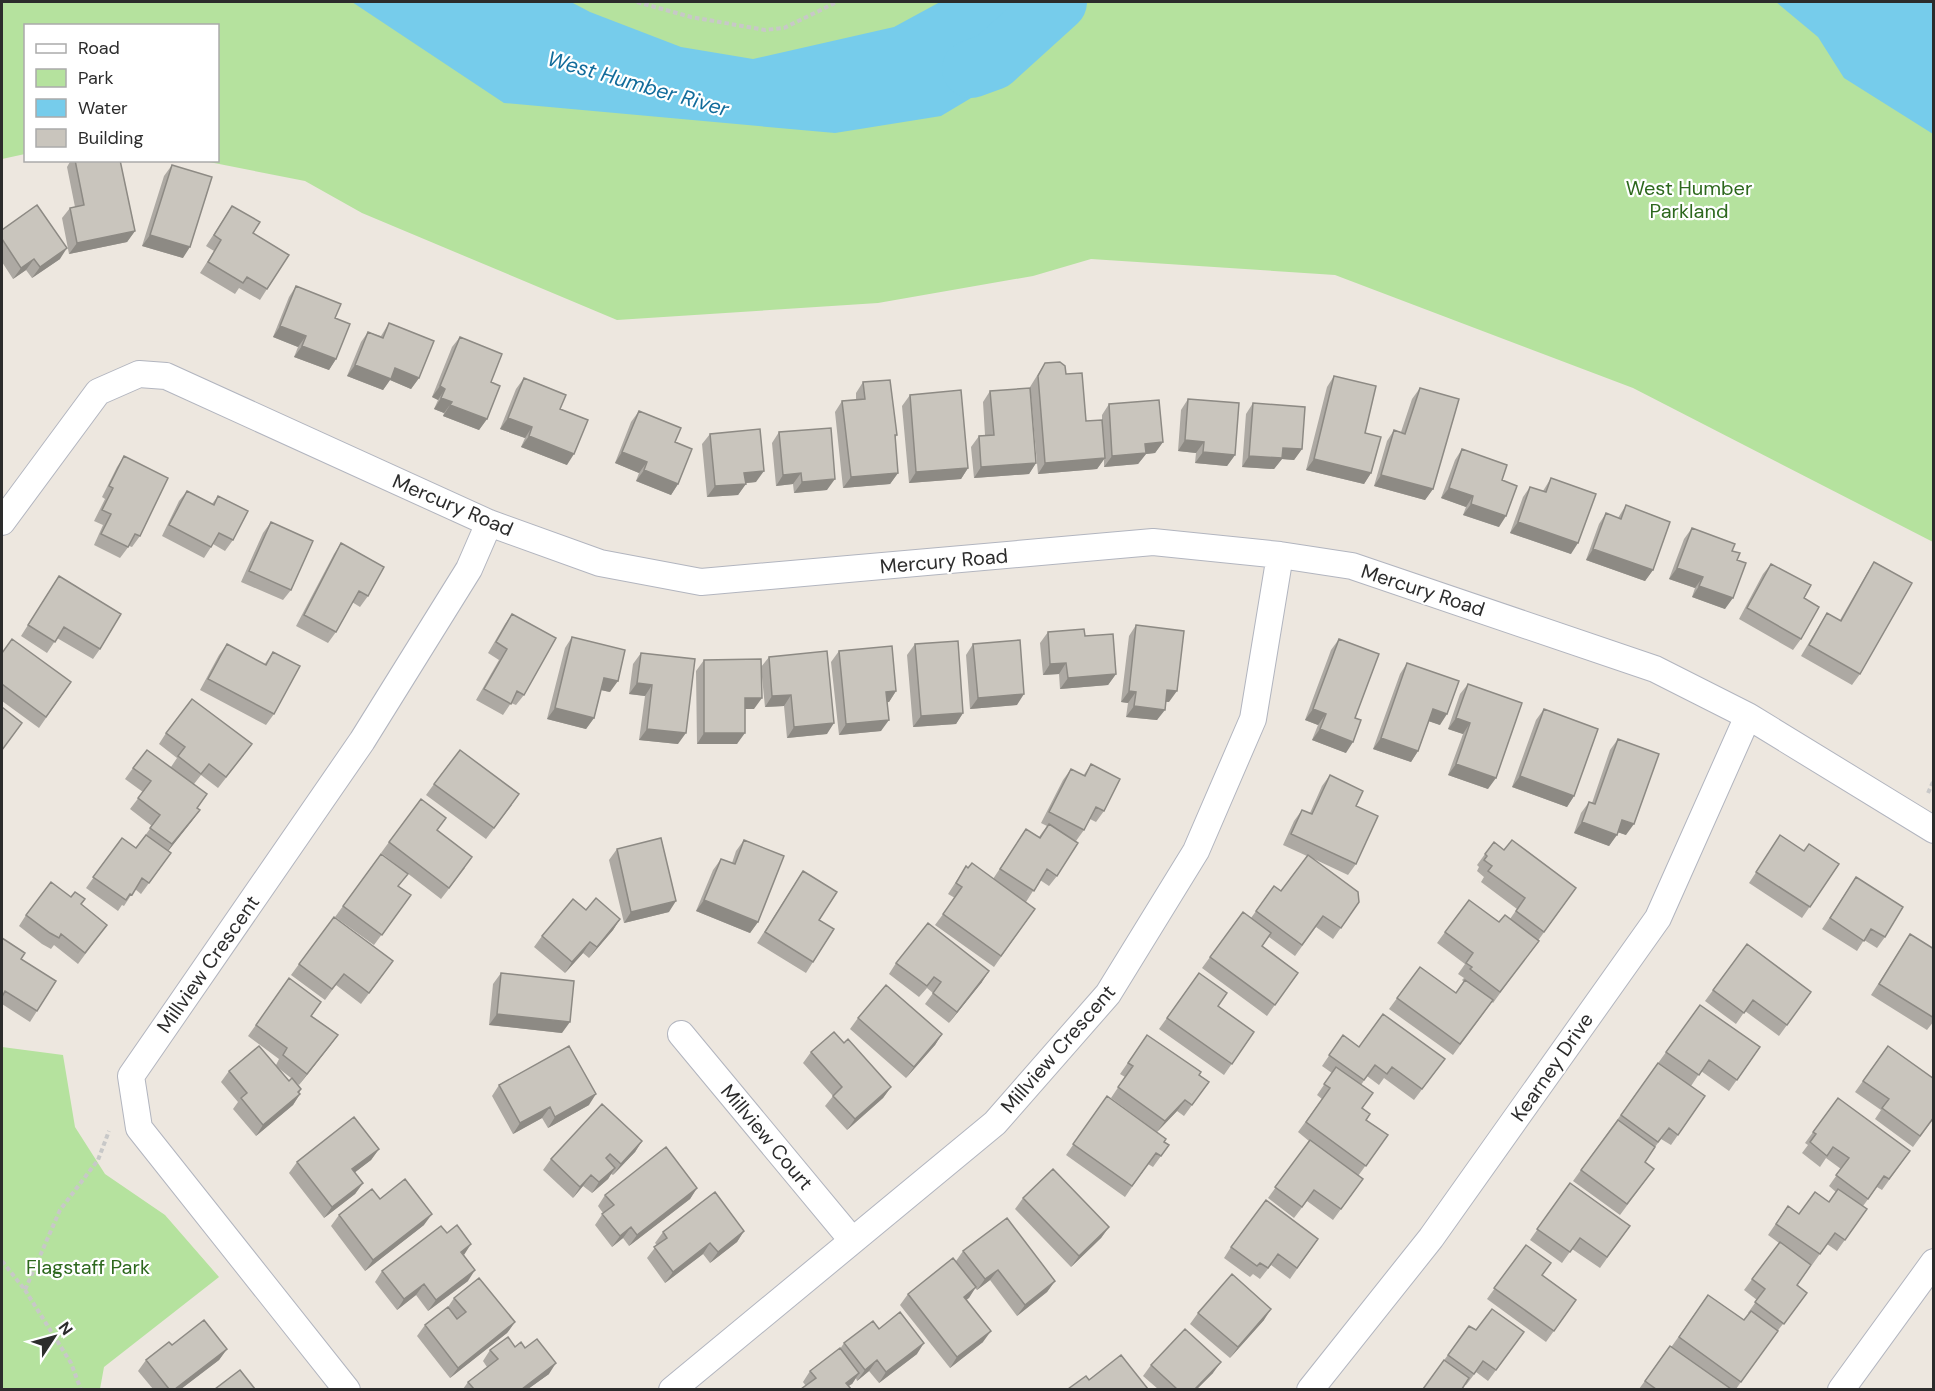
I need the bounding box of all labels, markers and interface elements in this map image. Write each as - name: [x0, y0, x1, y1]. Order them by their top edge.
- legend: [24, 24, 219, 162]
- text: Road: [78, 36, 120, 60]
- water label: West Humber River: [544, 45, 733, 124]
- text: Park: [78, 66, 114, 90]
- text: Water: [78, 96, 128, 120]
- text: Building: [78, 126, 143, 150]
- park label: West Humber Parkland: [1626, 175, 1752, 224]
- street label: Mercury Road: [389, 468, 517, 542]
- street label: Mercury Road: [879, 542, 1009, 580]
- street label: Mercury Road: [1358, 558, 1488, 622]
- street label: Millview Crescent: [151, 890, 265, 1038]
- street label: Millview Crescent: [995, 979, 1121, 1119]
- street label: Kearney Drive: [1505, 1008, 1599, 1126]
- street label: Millview Court: [715, 1079, 819, 1195]
- park label: Flagstaff Park: [26, 1254, 150, 1280]
- north arrow: [24, 1307, 84, 1367]
- text: N: [54, 1318, 78, 1339]

